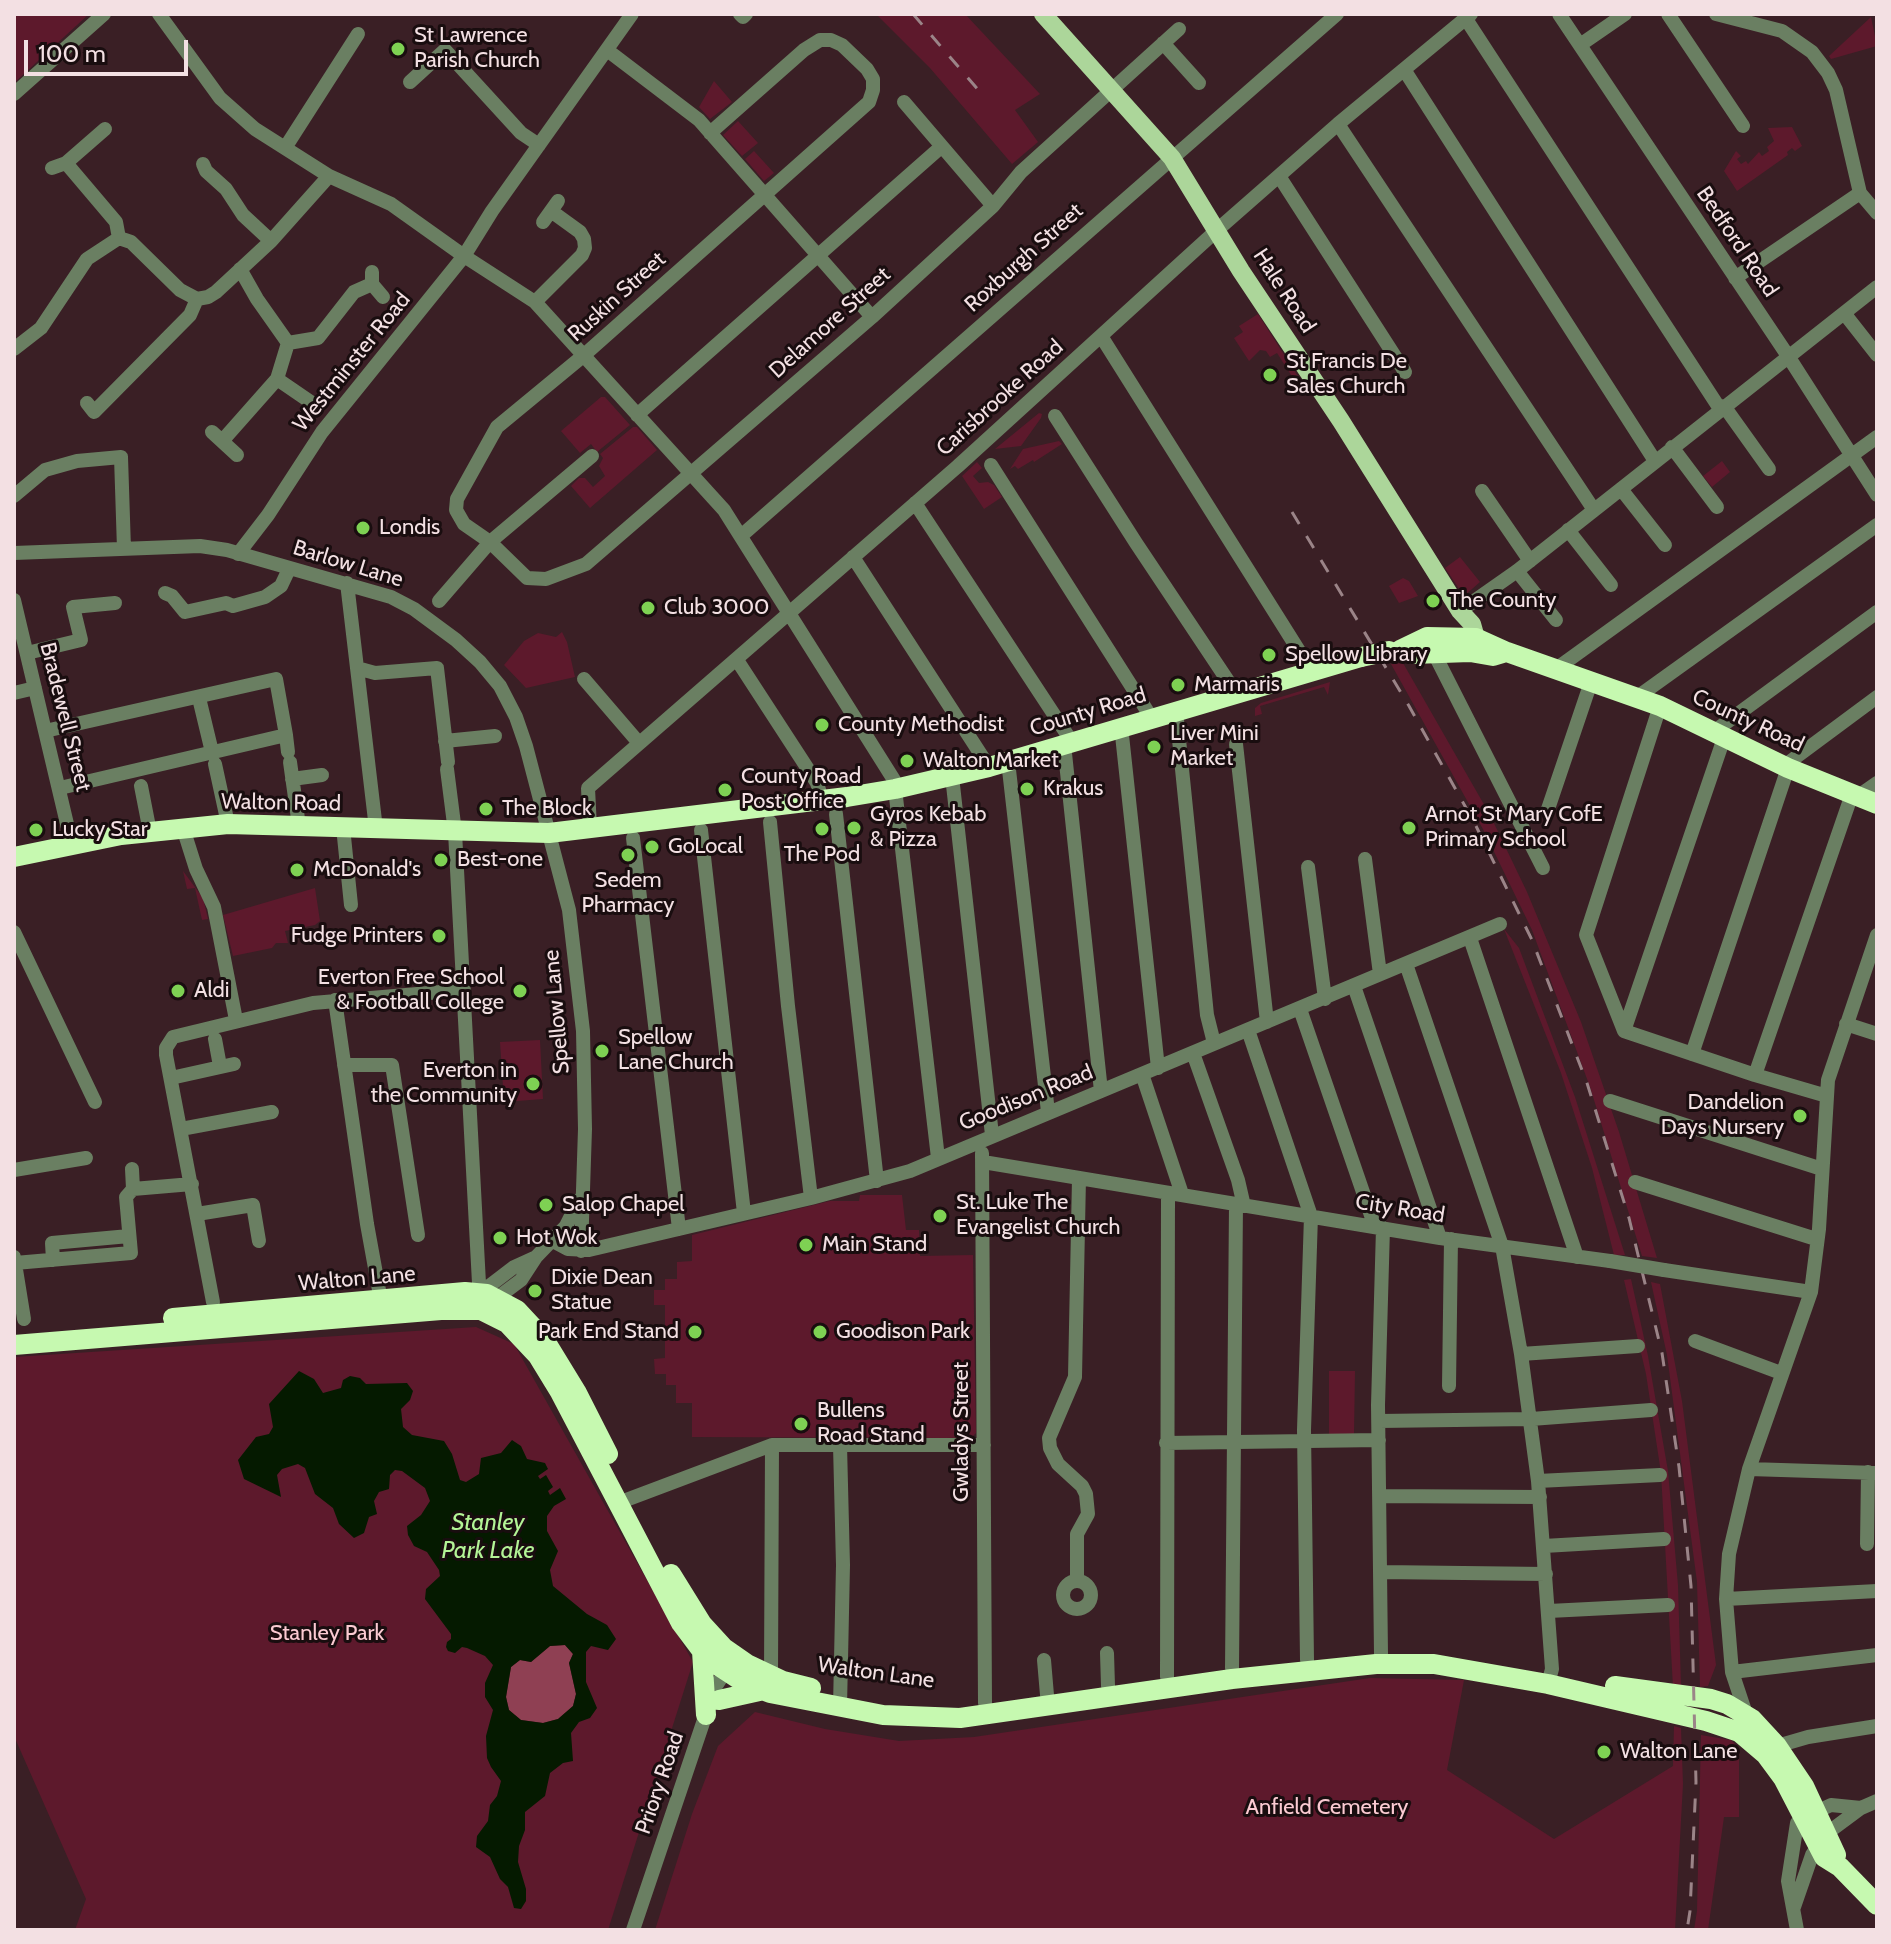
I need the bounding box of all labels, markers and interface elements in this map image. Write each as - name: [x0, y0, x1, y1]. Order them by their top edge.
- place label: St Lawrence Parish Church: [414, 23, 540, 74]
- scale bar: [28, 24, 192, 74]
- text: 100 m: [38, 39, 106, 68]
- marker: St Lawrence Parish Church: [389, 40, 407, 58]
- street label: Bedford Road: [1690, 182, 1784, 302]
- street label: Roxburgh Street: [959, 198, 1089, 318]
- street label: Hale Road: [1247, 244, 1321, 338]
- street label: Ruskin Street: [563, 246, 671, 348]
- street label: Delamore Street: [764, 262, 896, 384]
- street label: Westminster Road: [288, 287, 416, 437]
- street label: Carisbrooke Road: [931, 334, 1069, 462]
- place label: St Francis De Sales Church: [1286, 349, 1407, 400]
- marker: St Francis De Sales Church: [1261, 366, 1279, 384]
- place label: Londis: [379, 515, 440, 541]
- marker: Londis: [354, 519, 372, 537]
- street label: Barlow Lane: [290, 535, 406, 593]
- place label: The County: [1449, 588, 1556, 614]
- marker: The County: [1424, 592, 1442, 610]
- place label: Club 3000: [664, 595, 769, 621]
- marker: Club 3000: [639, 599, 657, 617]
- street label: Bradewell Street: [34, 640, 96, 794]
- place label: Spellow Library: [1285, 642, 1428, 668]
- marker: Spellow Library: [1260, 646, 1278, 664]
- place label: Marmaris: [1194, 672, 1280, 698]
- marker: Marmaris: [1169, 676, 1187, 694]
- street label: County Road: [1027, 682, 1149, 742]
- street label: County Road: [1688, 684, 1808, 758]
- place label: County Methodist: [838, 712, 1004, 738]
- marker: County Methodist: [813, 716, 831, 734]
- place label: Liver Mini Market: [1170, 721, 1259, 772]
- marker: Liver Mini Market: [1145, 738, 1163, 756]
- place label: Walton Market: [923, 748, 1059, 774]
- marker: Walton Market: [898, 752, 916, 770]
- place label: County Road Post Office: [741, 764, 861, 816]
- place label: Krakus: [1043, 776, 1103, 802]
- marker: Krakus: [1018, 780, 1036, 798]
- marker: County Road Post Office: [716, 781, 734, 799]
- street label: Walton Road: [221, 789, 341, 817]
- place label: The Block: [502, 796, 592, 822]
- marker: The Block: [477, 800, 495, 818]
- place label: Gyros Kebab & Pizza: [870, 802, 986, 854]
- place label: Arnot St Mary CofE Primary School: [1425, 802, 1603, 854]
- place label: Lucky Star: [52, 817, 148, 843]
- marker: Gyros Kebab & Pizza: [845, 819, 863, 837]
- marker: Arnot St Mary CofE Primary School: [1400, 819, 1418, 837]
- marker: The Pod: [813, 820, 831, 838]
- marker: Lucky Star: [27, 821, 45, 839]
- place label: GoLocal: [668, 834, 743, 860]
- marker: GoLocal: [643, 838, 661, 856]
- place label: The Pod: [784, 842, 860, 868]
- marker: Sedem Pharmacy: [619, 846, 637, 864]
- place label: Best-one: [457, 847, 543, 873]
- marker: Best-one: [432, 851, 450, 869]
- place label: McDonald's: [313, 857, 421, 883]
- marker: McDonald's: [288, 861, 306, 879]
- place label: Sedem Pharmacy: [582, 868, 674, 920]
- place label: Fudge Printers: [291, 923, 423, 949]
- marker: Fudge Printers: [430, 927, 448, 945]
- street label: Spellow Lane: [538, 949, 576, 1075]
- place label: Everton Free School & Football College: [318, 965, 504, 1016]
- place label: Aldi: [194, 978, 229, 1004]
- marker: Aldi: [169, 982, 187, 1000]
- marker: Everton Free School & Football College: [511, 982, 529, 1000]
- place label: Spellow Lane Church: [618, 1025, 734, 1076]
- marker: Spellow Lane Church: [593, 1042, 611, 1060]
- place label: Everton in the Community: [371, 1058, 517, 1110]
- street label: Goodison Road: [955, 1059, 1097, 1137]
- marker: Everton in the Community: [524, 1075, 542, 1093]
- place label: Dandelion Days Nursery: [1661, 1090, 1784, 1142]
- marker: Dandelion Days Nursery: [1791, 1107, 1809, 1125]
- street label: City Road: [1353, 1189, 1447, 1229]
- place label: St. Luke The Evangelist Church: [956, 1190, 1121, 1242]
- place label: Salop Chapel: [562, 1192, 685, 1218]
- marker: Salop Chapel: [537, 1196, 555, 1214]
- marker: St. Luke The Evangelist Church: [931, 1207, 949, 1225]
- place label: Hot Wok: [516, 1225, 597, 1251]
- marker: Hot Wok: [491, 1229, 509, 1247]
- place label: Main Stand: [822, 1232, 927, 1258]
- marker: Main Stand: [797, 1236, 815, 1254]
- street label: Walton Lane: [297, 1261, 417, 1297]
- place label: Dixie Dean Statue: [551, 1265, 653, 1316]
- marker: Dixie Dean Statue: [526, 1282, 544, 1300]
- place label: Park End Stand: [538, 1319, 679, 1345]
- place label: Goodison Park: [836, 1319, 970, 1345]
- marker: Park End Stand: [686, 1323, 704, 1341]
- marker: Goodison Park: [811, 1323, 829, 1341]
- street label: Gwladys Street: [949, 1362, 975, 1502]
- place label: Bullens Road Stand: [817, 1398, 925, 1450]
- marker: Bullens Road Stand: [792, 1415, 810, 1433]
- water label: Stanley Park Lake: [441, 1509, 535, 1565]
- park label: Stanley Park: [270, 1621, 384, 1647]
- street label: Walton Lane: [816, 1652, 936, 1694]
- street label: Priory Road: [630, 1728, 690, 1838]
- place label: Walton Lane: [1620, 1739, 1737, 1765]
- marker: Walton Lane: [1595, 1743, 1613, 1761]
- park label: Anfield Cemetery: [1246, 1795, 1408, 1821]

